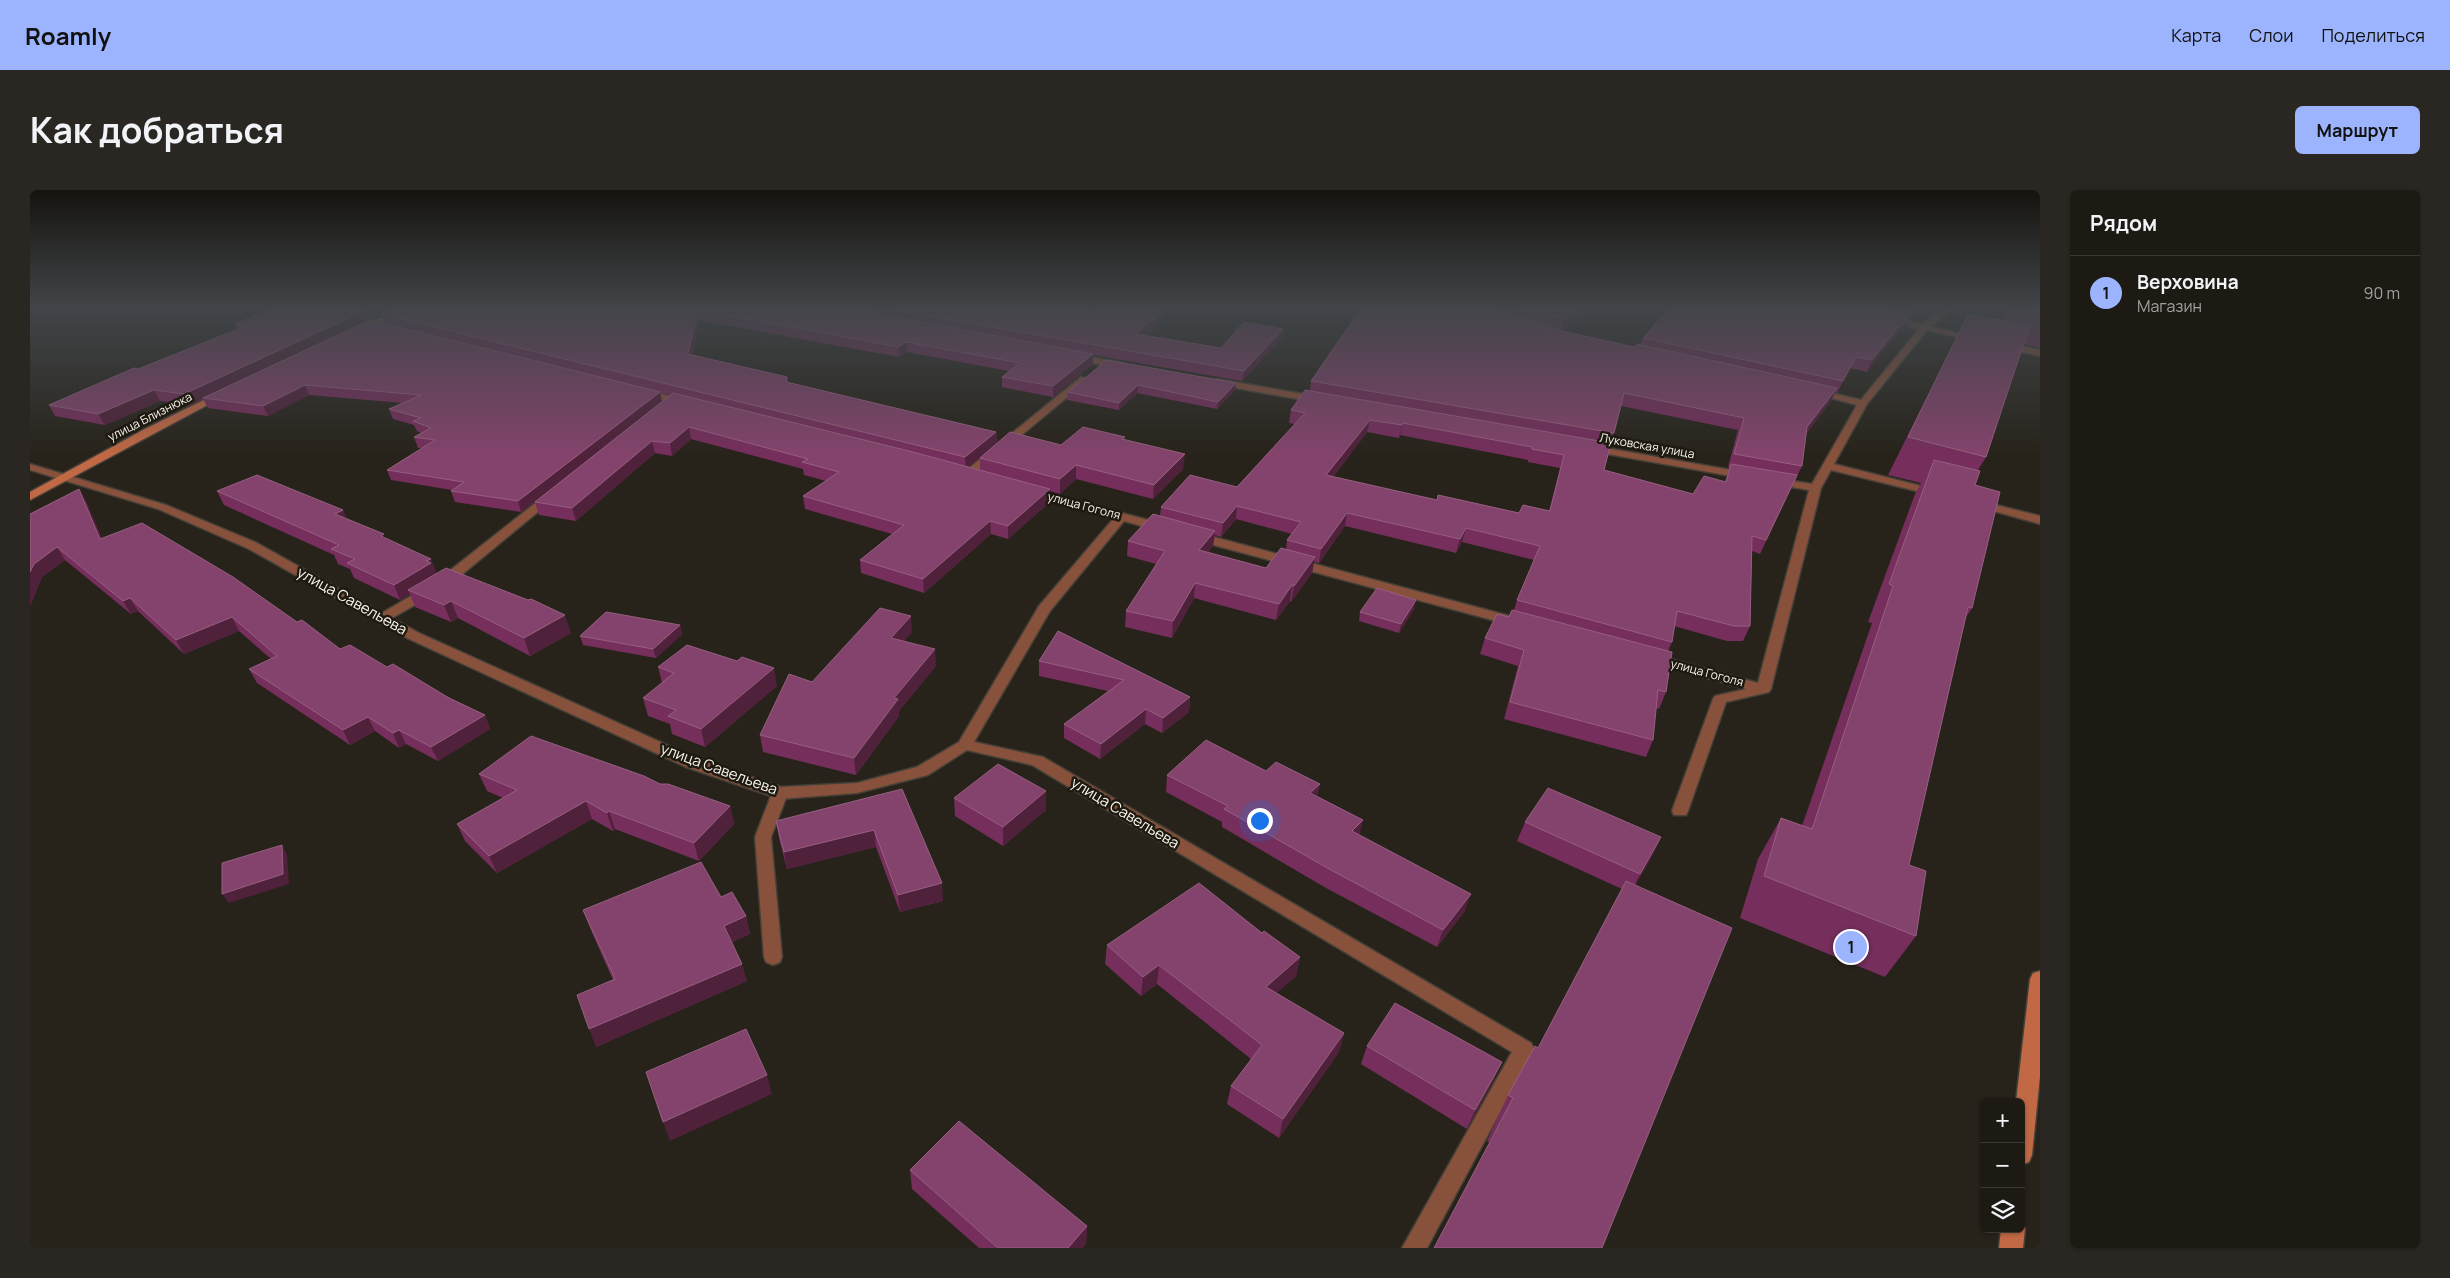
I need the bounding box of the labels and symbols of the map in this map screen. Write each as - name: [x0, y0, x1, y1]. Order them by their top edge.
- street label: улица Близнюка: [105, 388, 195, 445]
- street label: Луковская улица: [1598, 429, 1696, 462]
- street label: улица Гоголя: [1046, 488, 1123, 523]
- street label: улица Савельева: [293, 562, 411, 640]
- street label: улица Гоголя: [1669, 655, 1746, 690]
- street label: улица Савельева: [658, 738, 781, 799]
- street label: улица Савельева: [1067, 772, 1183, 853]
- your location: [1247, 808, 1273, 834]
- pin: 1: [1835, 928, 1867, 966]

